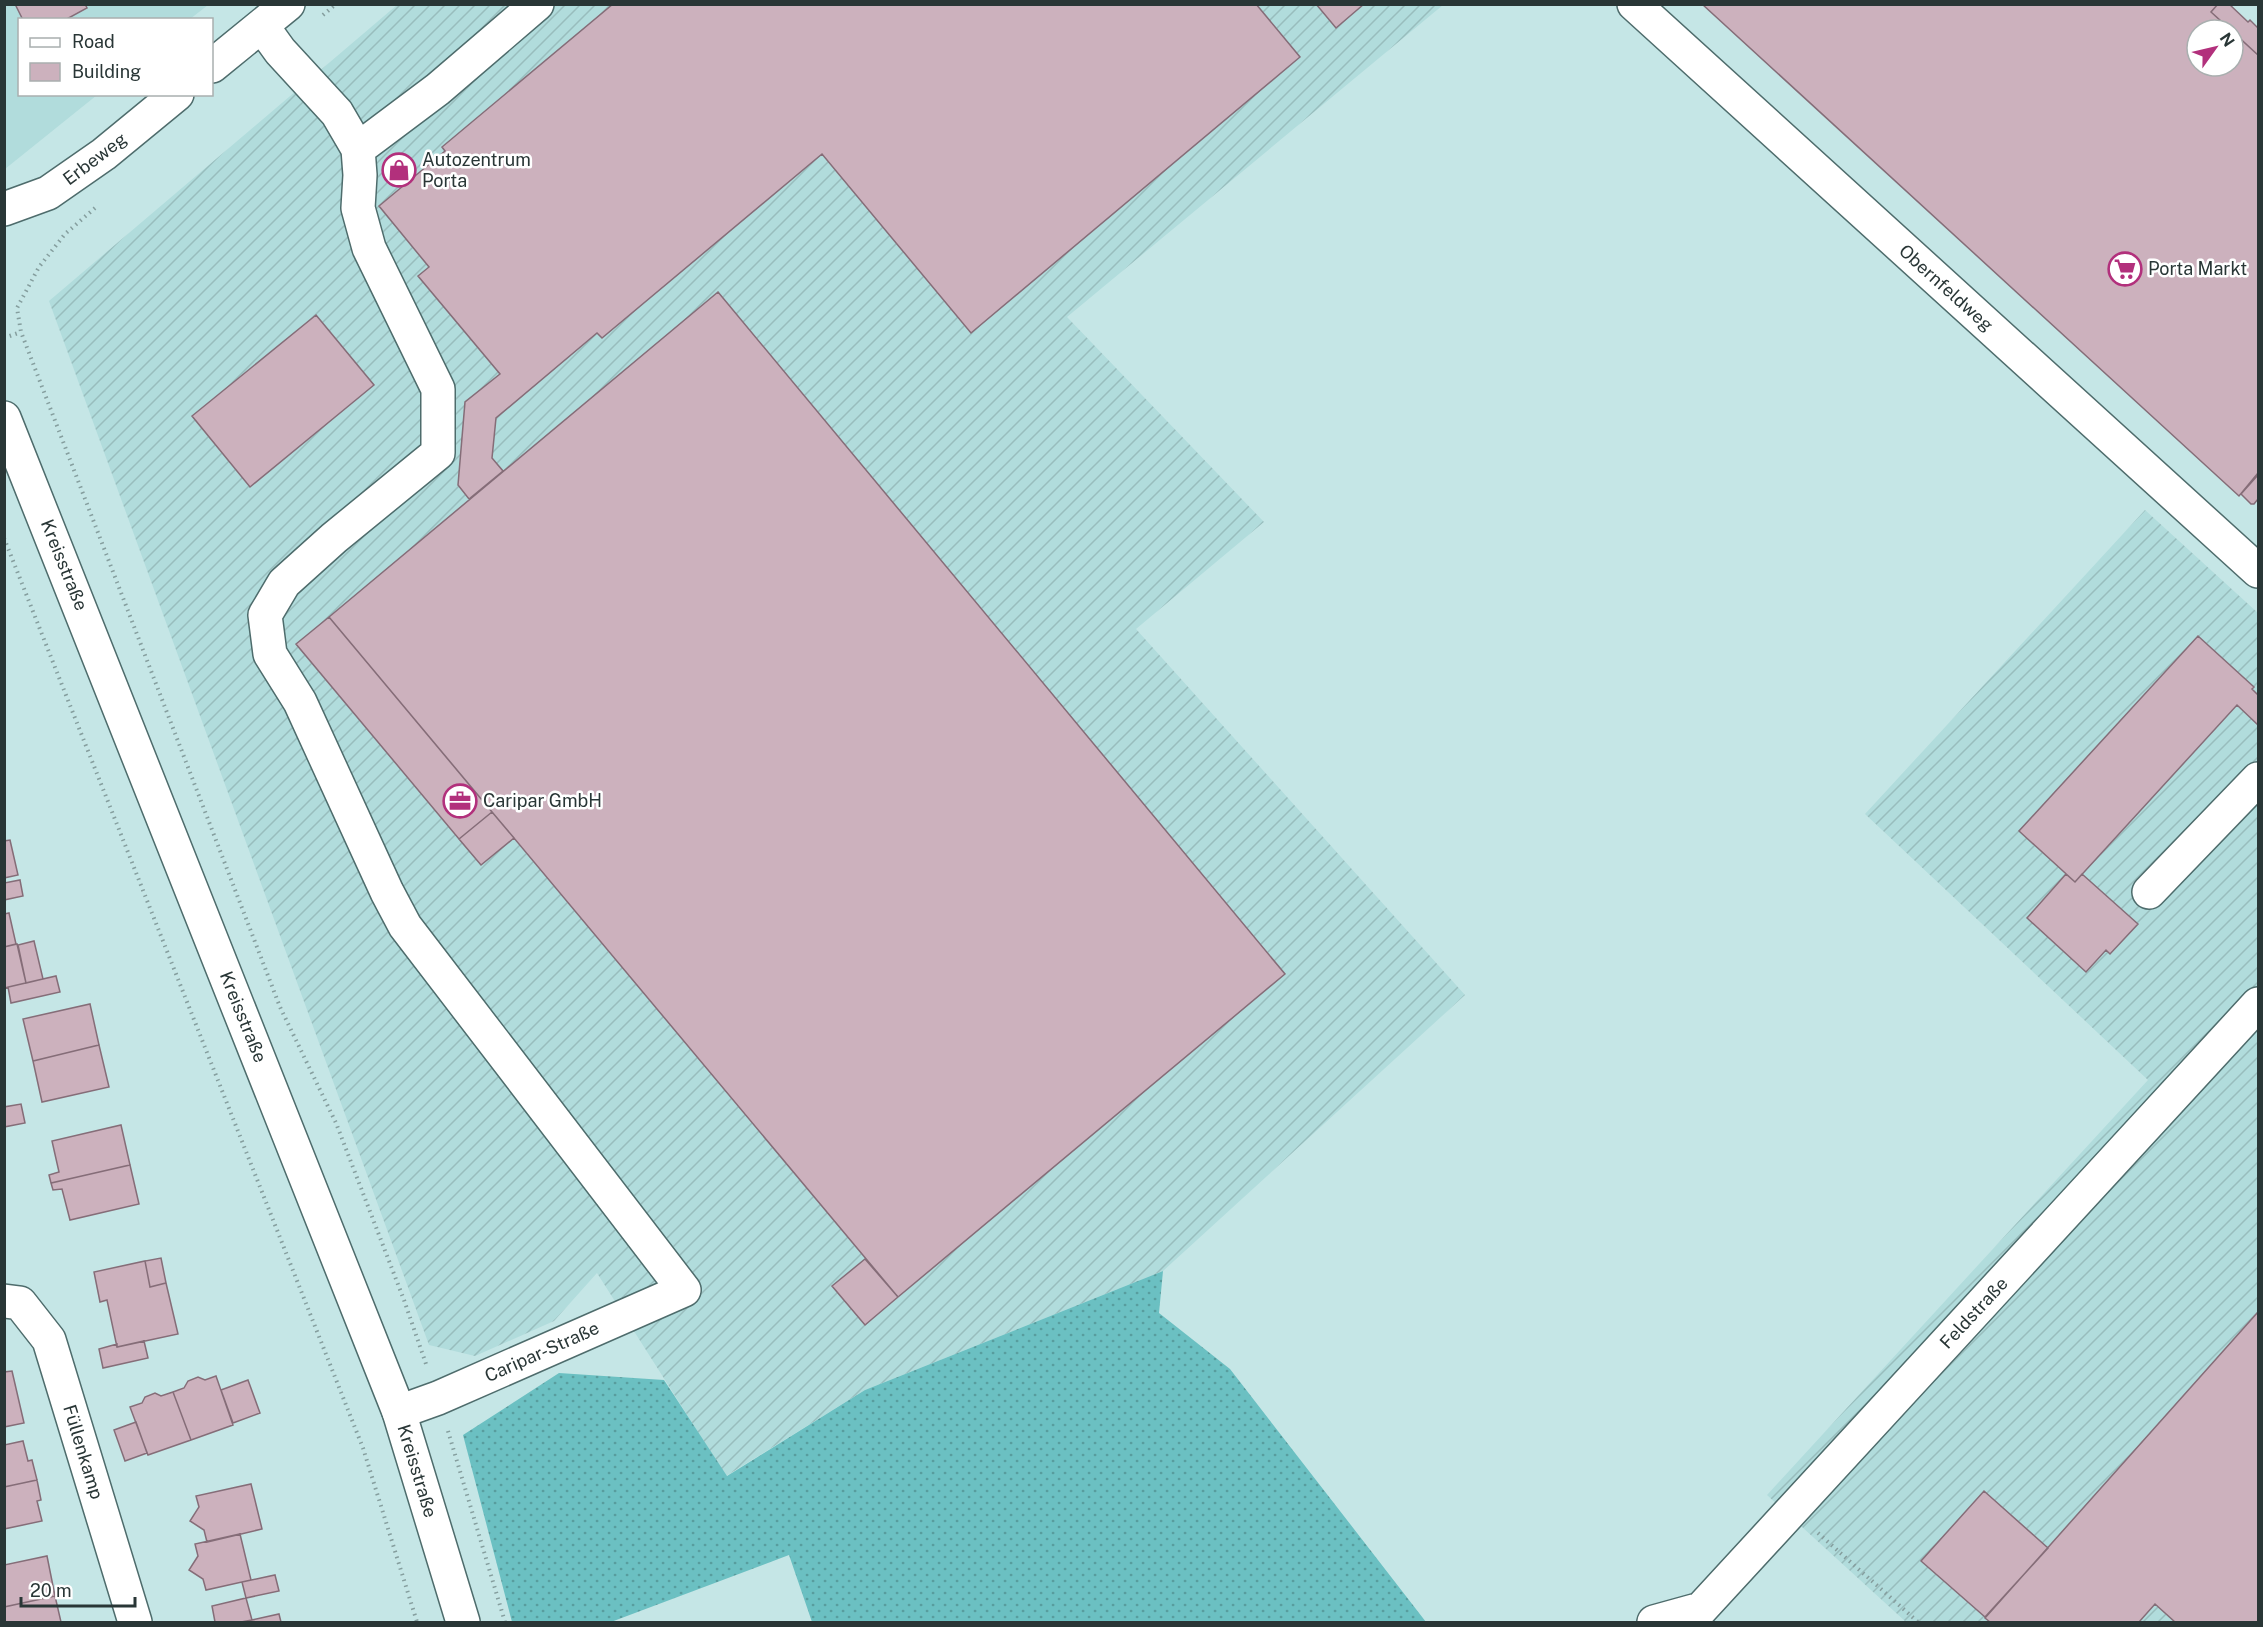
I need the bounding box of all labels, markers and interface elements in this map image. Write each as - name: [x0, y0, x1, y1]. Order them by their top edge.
- legend: [18, 18, 213, 96]
- north arrow: [2185, 18, 2245, 78]
- text: N: [2216, 29, 2238, 50]
- text: Road: [72, 31, 115, 52]
- text: Building: [72, 61, 141, 82]
- street label: Erbeweg: [59, 128, 131, 189]
- place label: Autozentrum Porta: [422, 149, 531, 191]
- shop icon: Autozentrum Porta: [381, 152, 417, 188]
- street label: Obernfeldweg: [1895, 240, 1998, 335]
- supermarket icon: Porta Markt: [2107, 251, 2143, 287]
- place label: Porta Markt: [2148, 258, 2247, 279]
- street label: Kreisstraße: [37, 516, 92, 613]
- office icon: Caripar GmbH: [442, 783, 478, 819]
- place label: Caripar GmbH: [483, 790, 602, 811]
- street label: Kreisstraße: [216, 968, 271, 1065]
- street label: Feldstraße: [1935, 1273, 2012, 1353]
- street label: Caripar-Straße: [481, 1317, 602, 1386]
- street label: Füllenkamp: [59, 1402, 108, 1502]
- street label: Kreisstraße: [393, 1422, 442, 1520]
- scale bar: [21, 1570, 135, 1608]
- text: 20 m: [30, 1580, 72, 1601]

